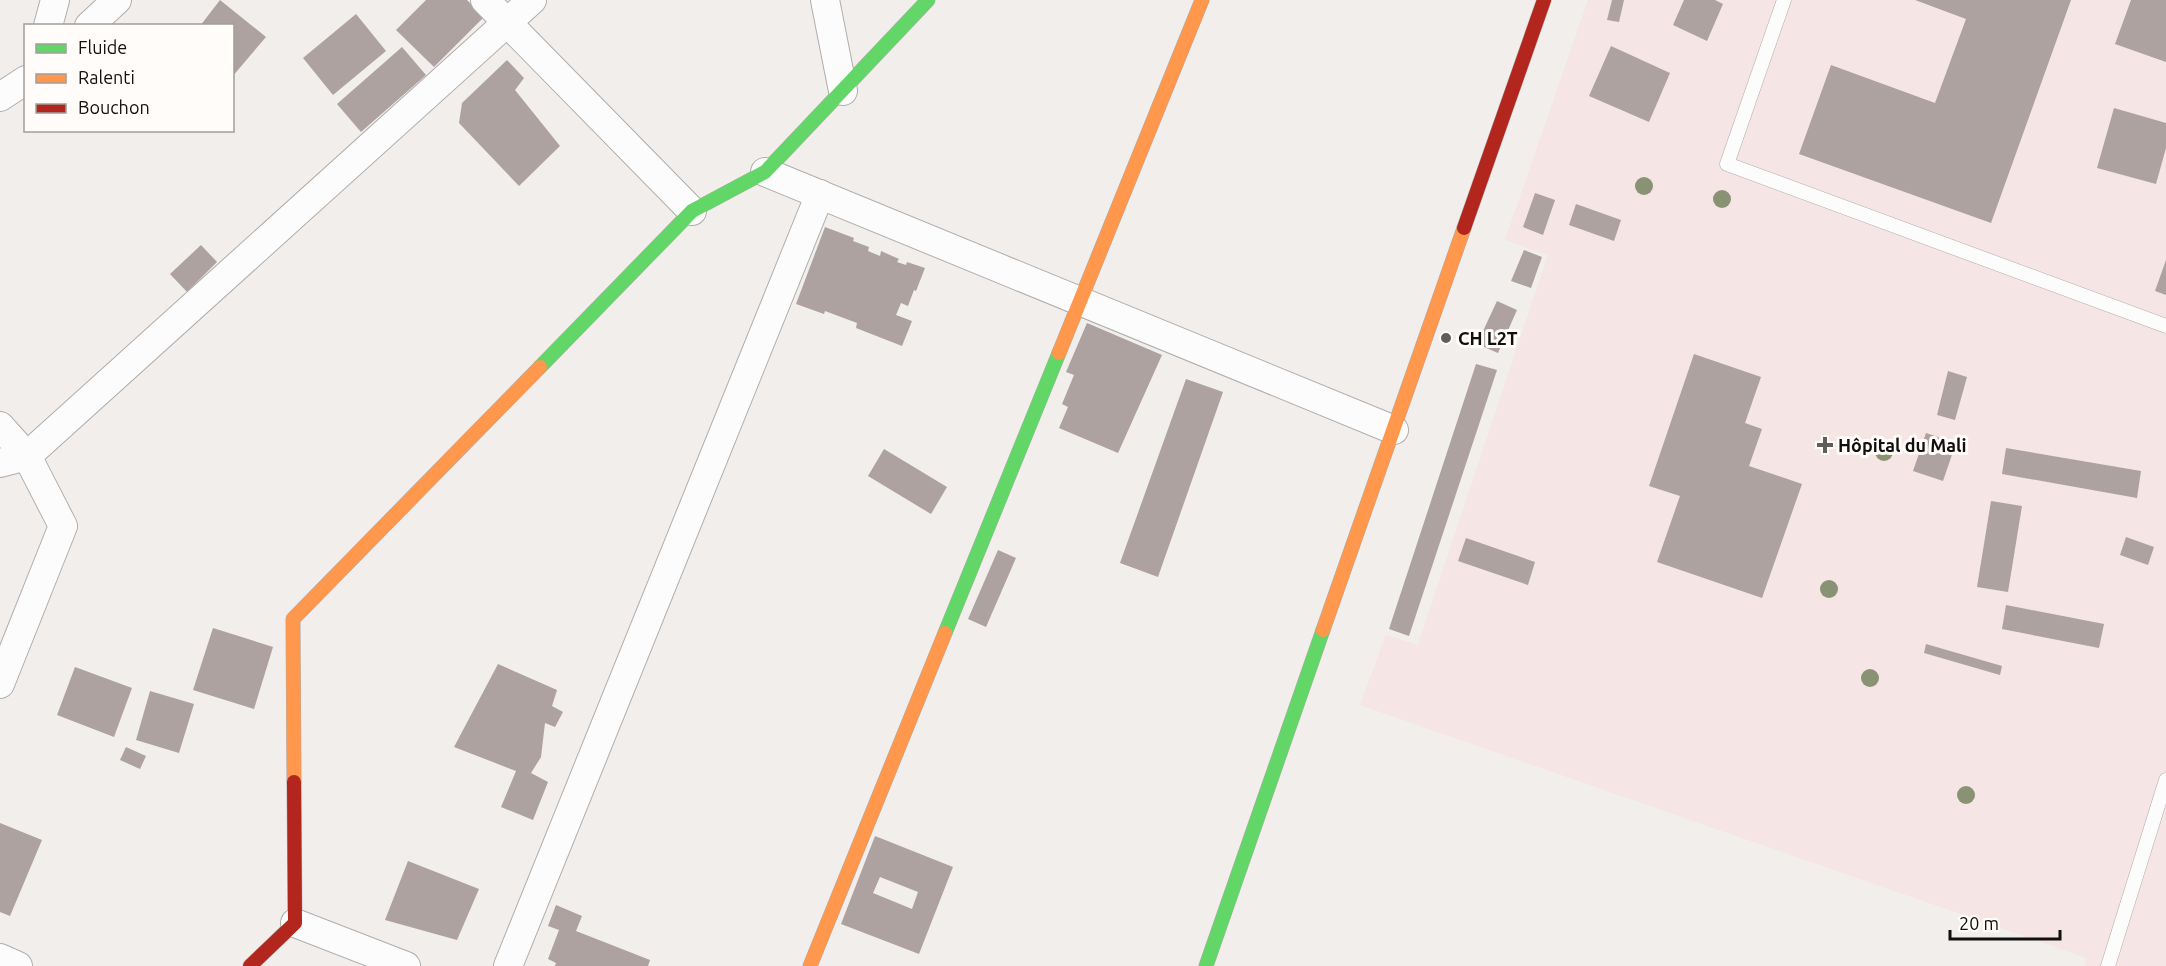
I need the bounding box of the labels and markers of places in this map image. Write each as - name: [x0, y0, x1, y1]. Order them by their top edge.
- place label: CH L2T: [1458, 328, 1518, 348]
- marker: CH L2T: [1439, 331, 1453, 345]
- place label: Hôpital du Mali: [1838, 435, 1966, 455]
- marker: Hôpital du Mali: [1816, 436, 1834, 454]

